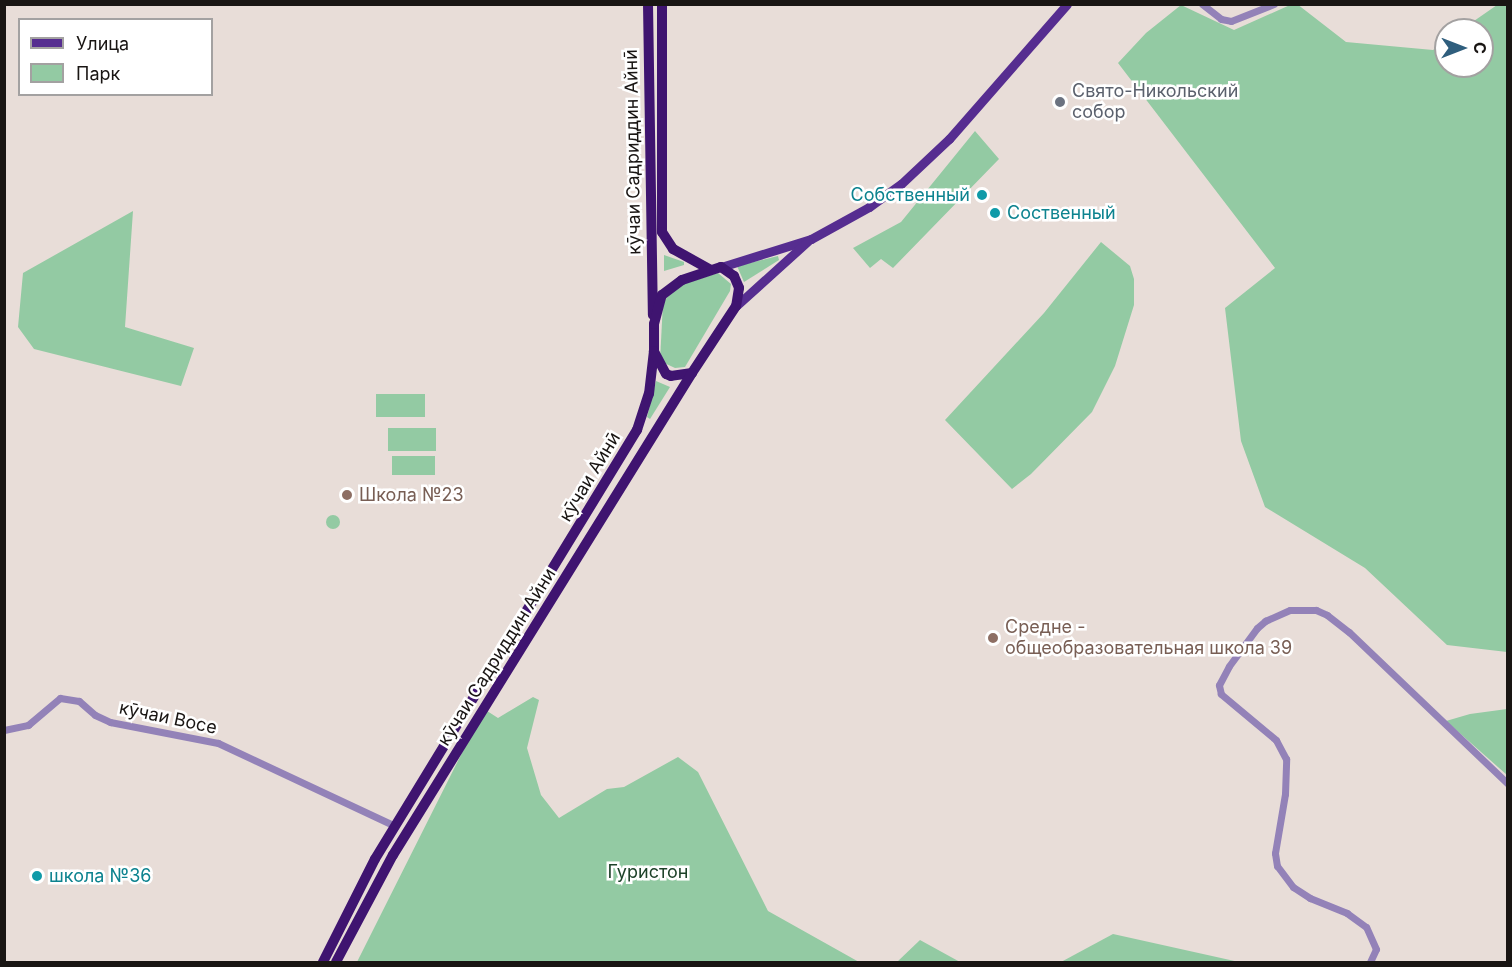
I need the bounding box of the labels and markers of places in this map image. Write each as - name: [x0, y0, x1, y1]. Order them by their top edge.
- place label: Свято-Никольский собор: [1072, 81, 1238, 124]
- marker: Свято-Никольский собор: [1053, 95, 1067, 109]
- place label: Собственный: [851, 184, 970, 206]
- marker: Собственный: [975, 188, 989, 202]
- place label: Соственный: [1007, 202, 1116, 224]
- marker: Соственный: [988, 206, 1002, 220]
- place label: Школа №23: [359, 484, 464, 506]
- marker: Школа №23: [340, 488, 354, 502]
- place label: Средне - общеобразовательная школа 39: [1005, 617, 1292, 660]
- marker: Средне - общеобразовательная школа 39: [986, 631, 1000, 645]
- place label: школа №36: [49, 865, 151, 887]
- marker: школа №36: [30, 869, 44, 883]

